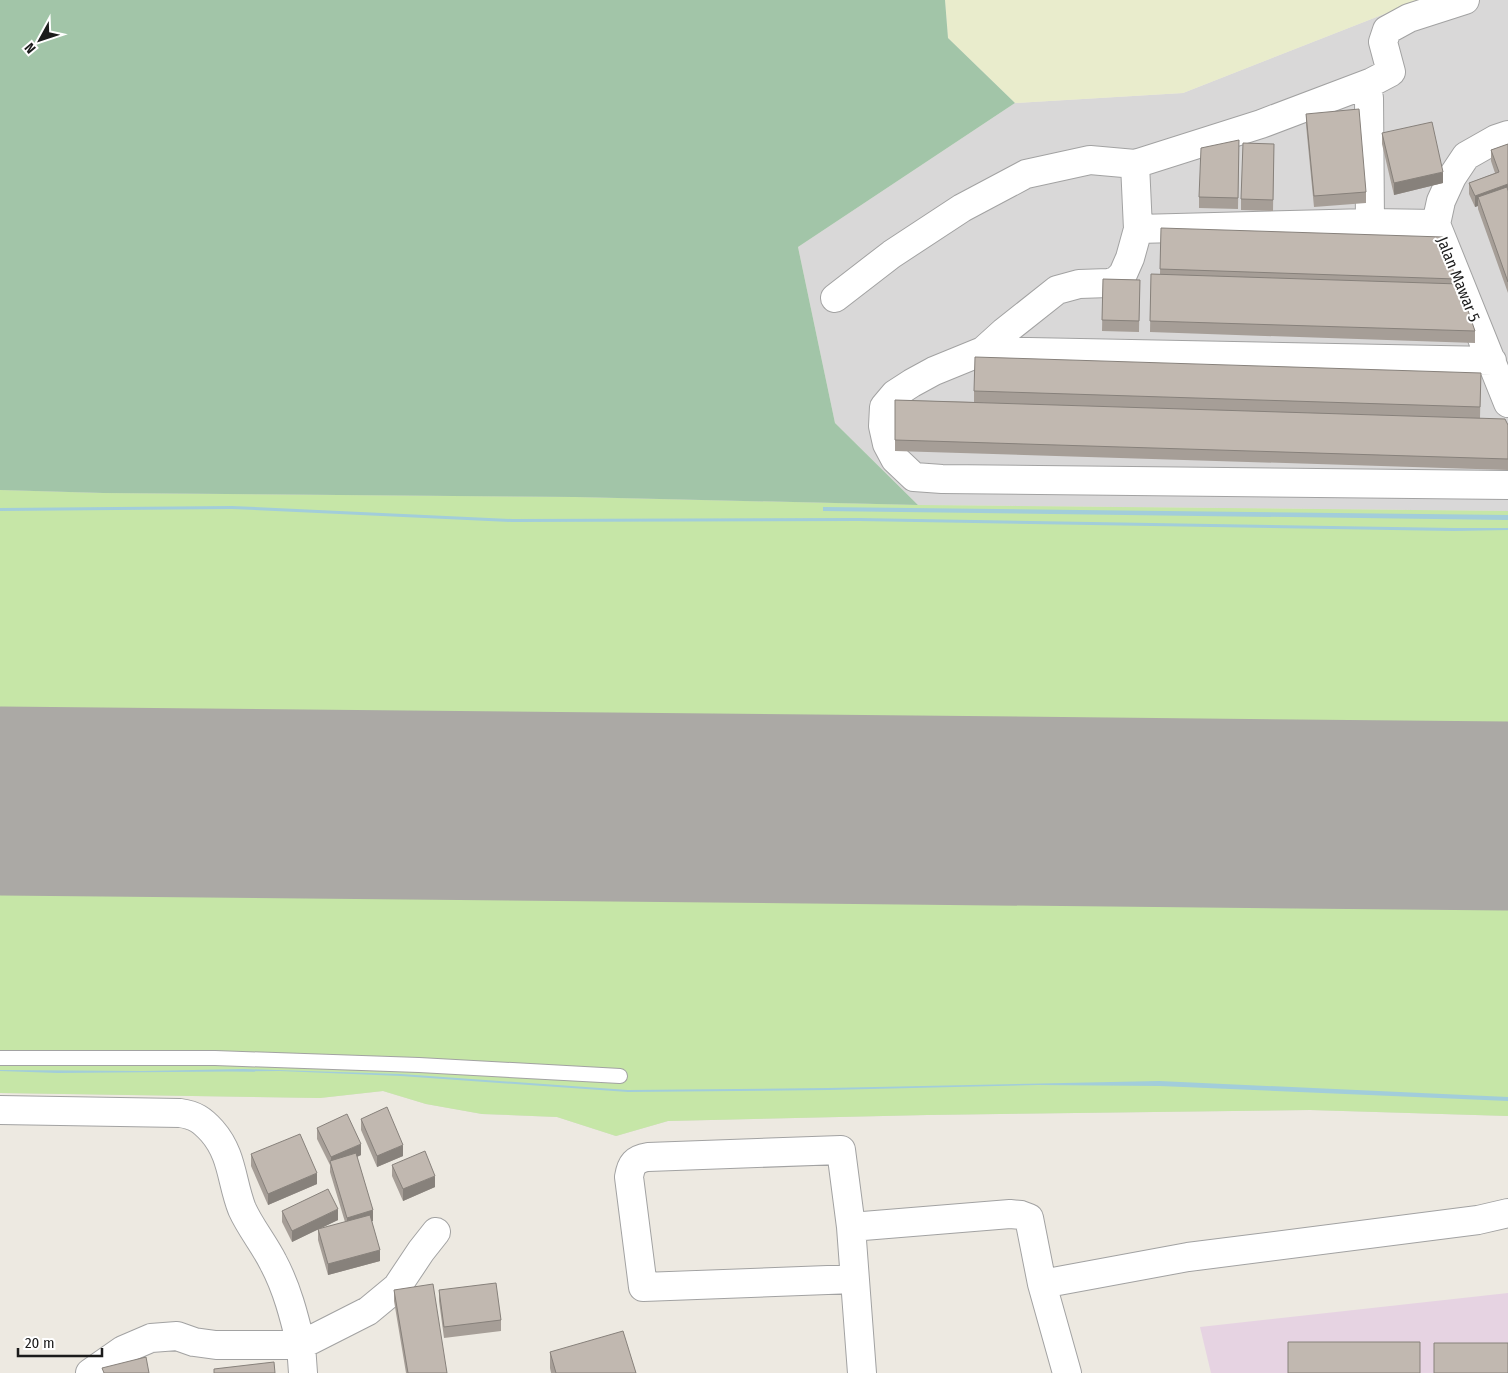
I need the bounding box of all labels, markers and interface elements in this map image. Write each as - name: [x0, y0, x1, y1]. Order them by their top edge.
- north arrow: [15, 15, 65, 65]
- text: N: [21, 39, 40, 57]
- street label: Jalan Mawar 5: [1433, 234, 1484, 325]
- scale bar: [18, 1326, 101, 1358]
- text: 20 m: [25, 1334, 55, 1352]

